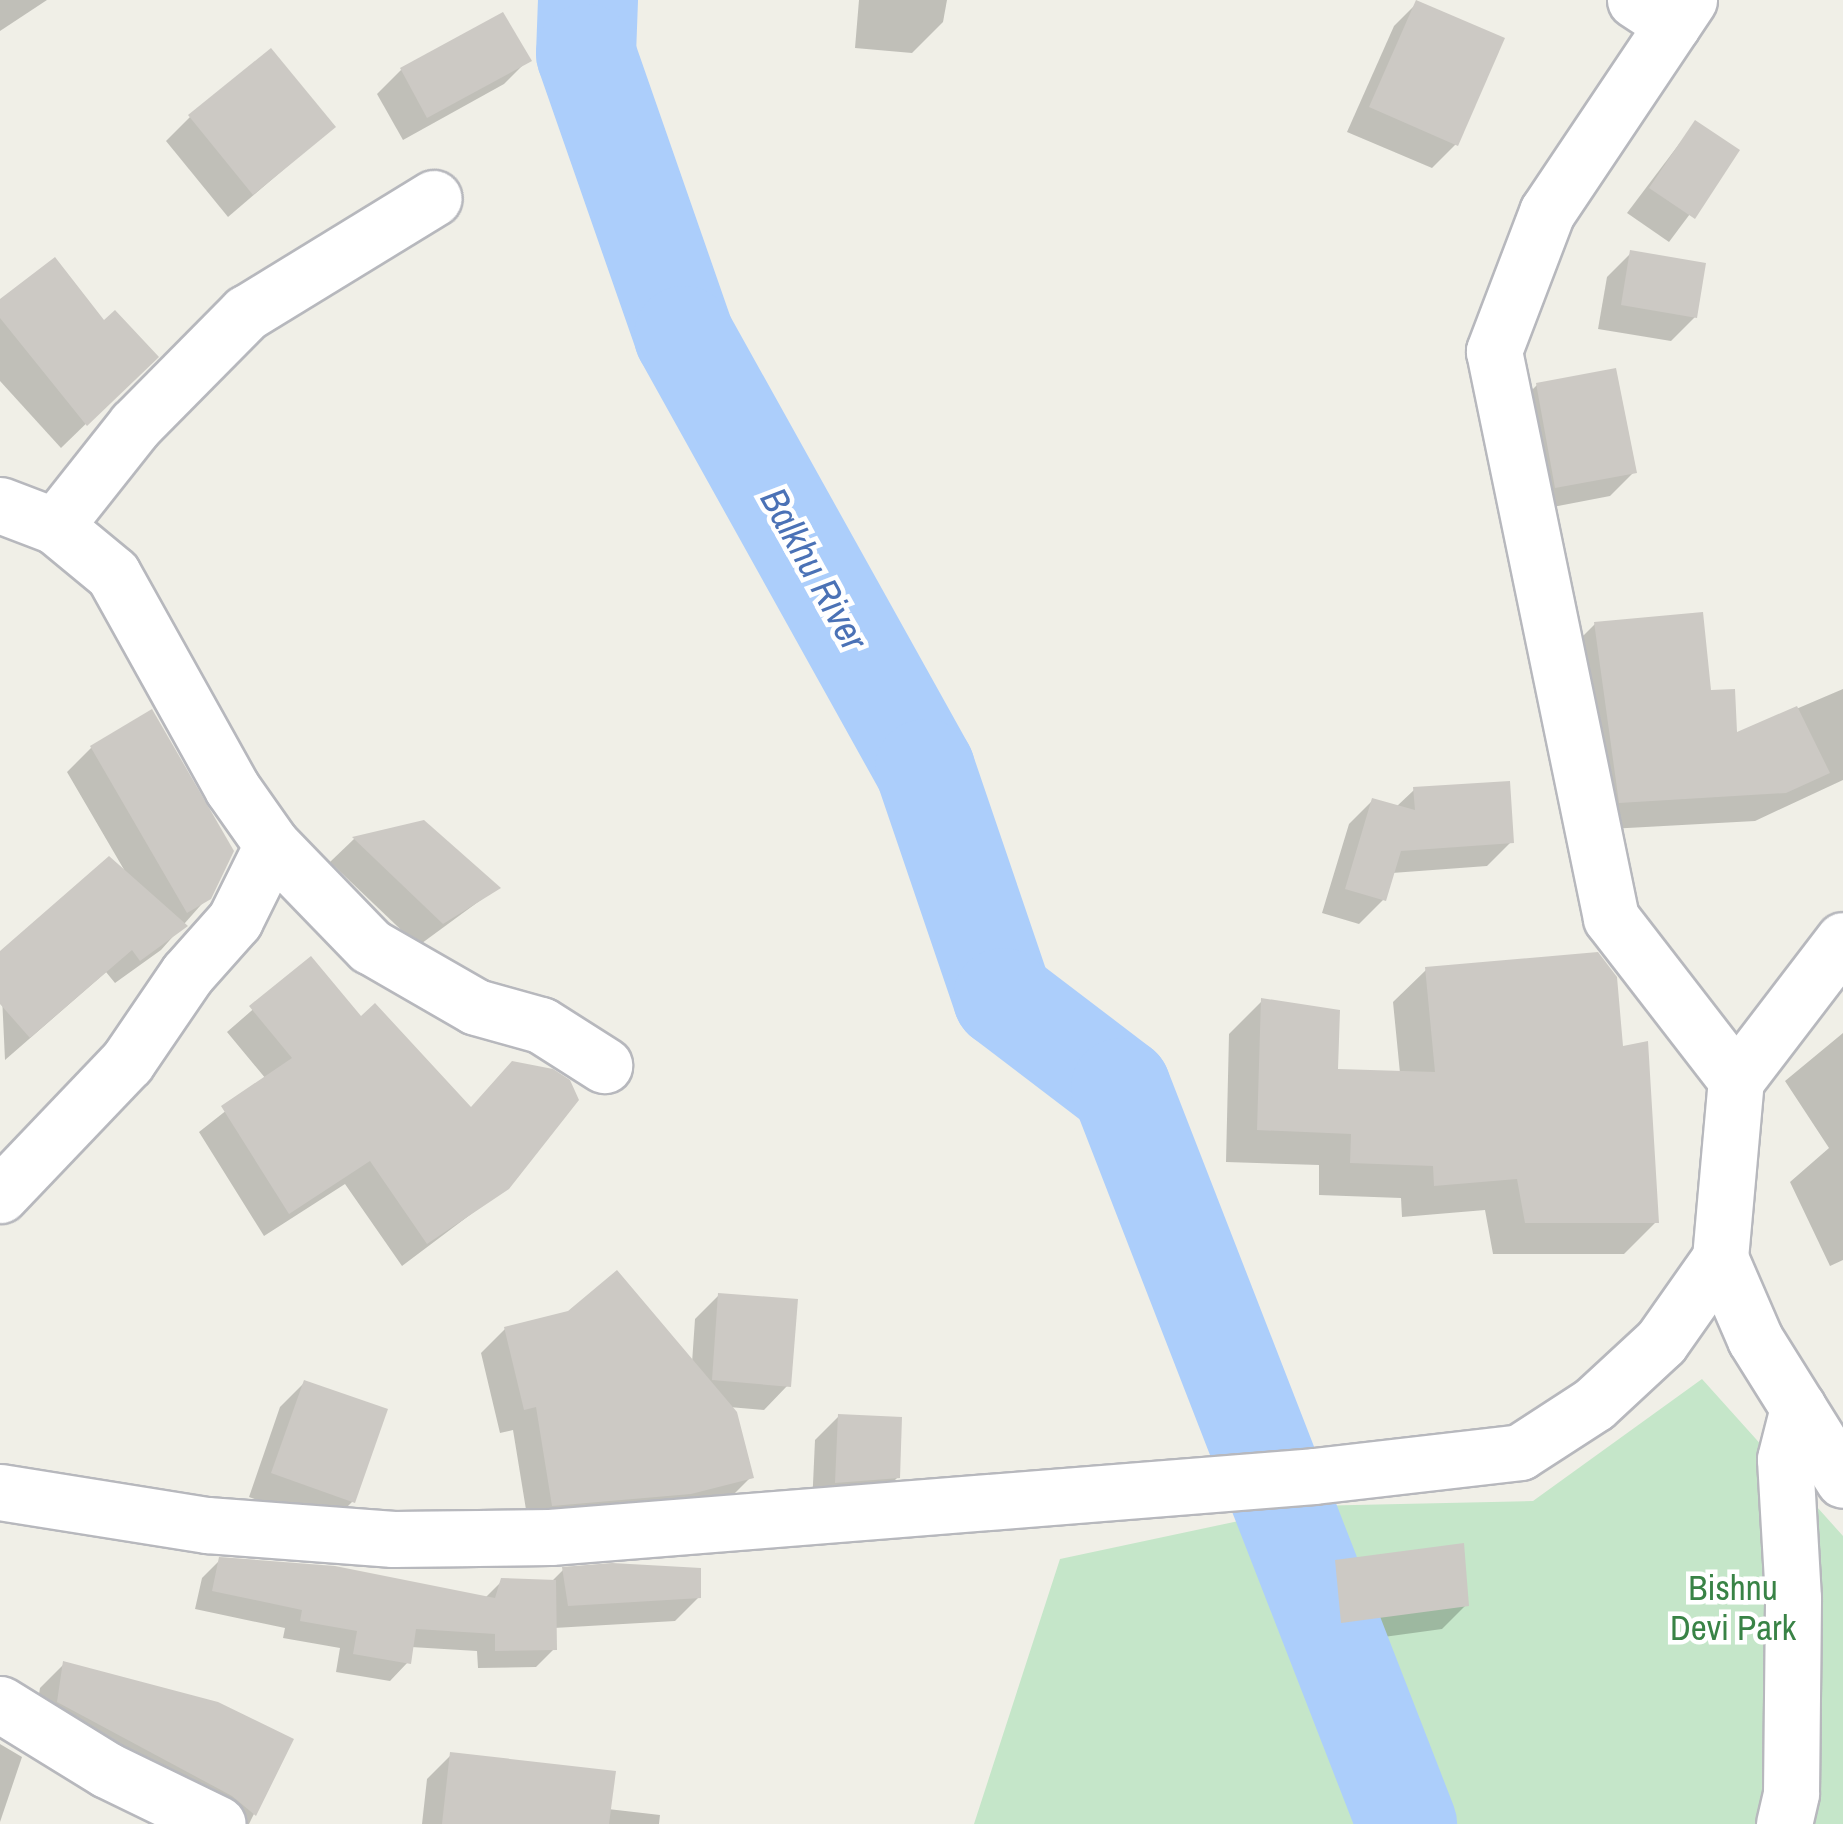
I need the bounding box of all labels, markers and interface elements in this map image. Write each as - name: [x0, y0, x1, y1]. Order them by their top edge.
- water label: Balkhu River: [751, 480, 877, 658]
- park label: Bishnu Devi Park: [1670, 1567, 1796, 1649]

